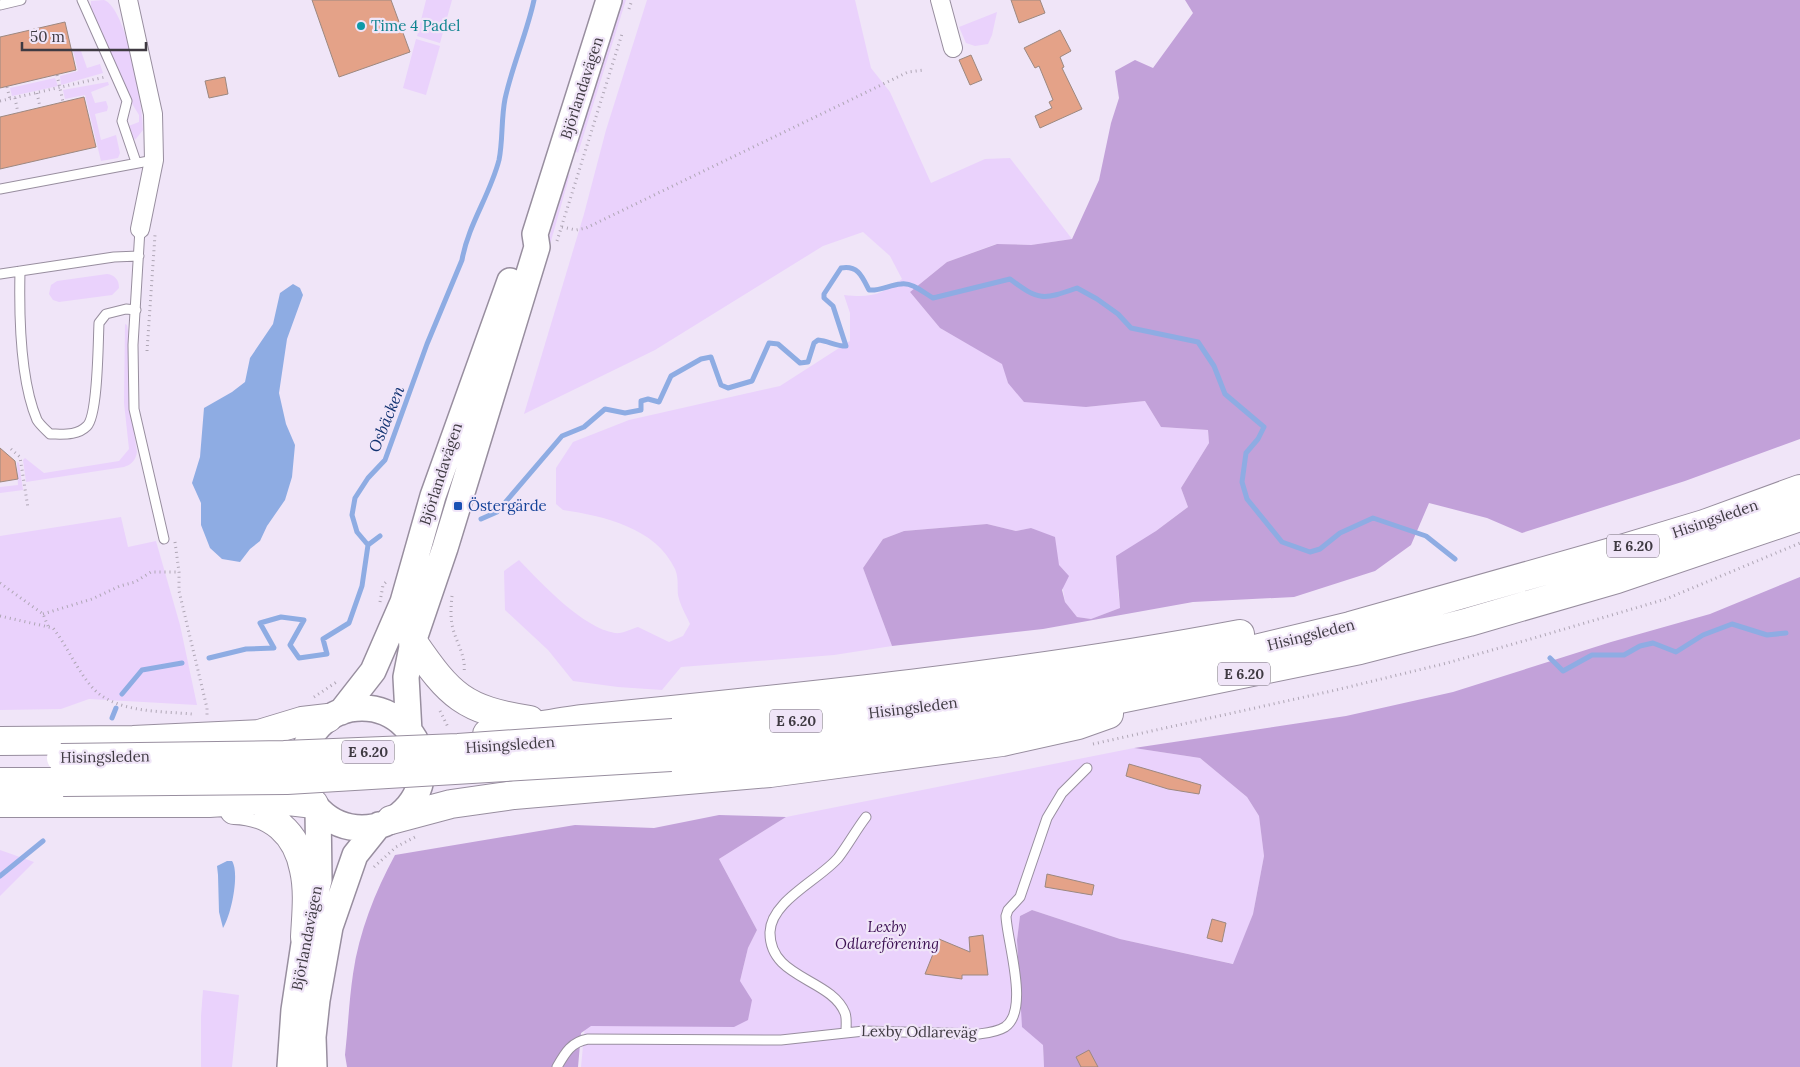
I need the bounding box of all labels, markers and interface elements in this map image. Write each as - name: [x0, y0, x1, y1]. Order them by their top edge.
- place label: Time 4 Padel: [371, 16, 460, 35]
- scale bar: [22, 20, 146, 52]
- marker: Time 4 Padel: [355, 20, 367, 32]
- text: 50 m: [30, 27, 65, 46]
- street label: Björlandavägen: [556, 34, 607, 141]
- water label: Osbäcken: [364, 383, 408, 455]
- street label: Björlandavägen: [415, 420, 466, 527]
- street label: Hisingsleden: [1669, 495, 1760, 542]
- place label: Östergärde: [468, 496, 547, 515]
- marker: Östergärde: [452, 500, 464, 512]
- road number: E 6.20: [1607, 534, 1659, 558]
- street label: Hisingsleden: [1265, 614, 1357, 655]
- road number: E 6.20: [1218, 662, 1270, 686]
- street label: Hisingsleden: [867, 693, 959, 722]
- road number: E 6.20: [770, 709, 822, 732]
- street label: Hisingsleden: [465, 732, 555, 757]
- road number: E 6.20: [342, 740, 394, 764]
- street label: Hisingsleden: [60, 746, 150, 767]
- street label: Björlandavägen: [287, 884, 326, 992]
- park label: Lexby Odlareförening: [835, 917, 939, 953]
- street label: Lexby Odlareväg: [861, 1021, 978, 1042]

